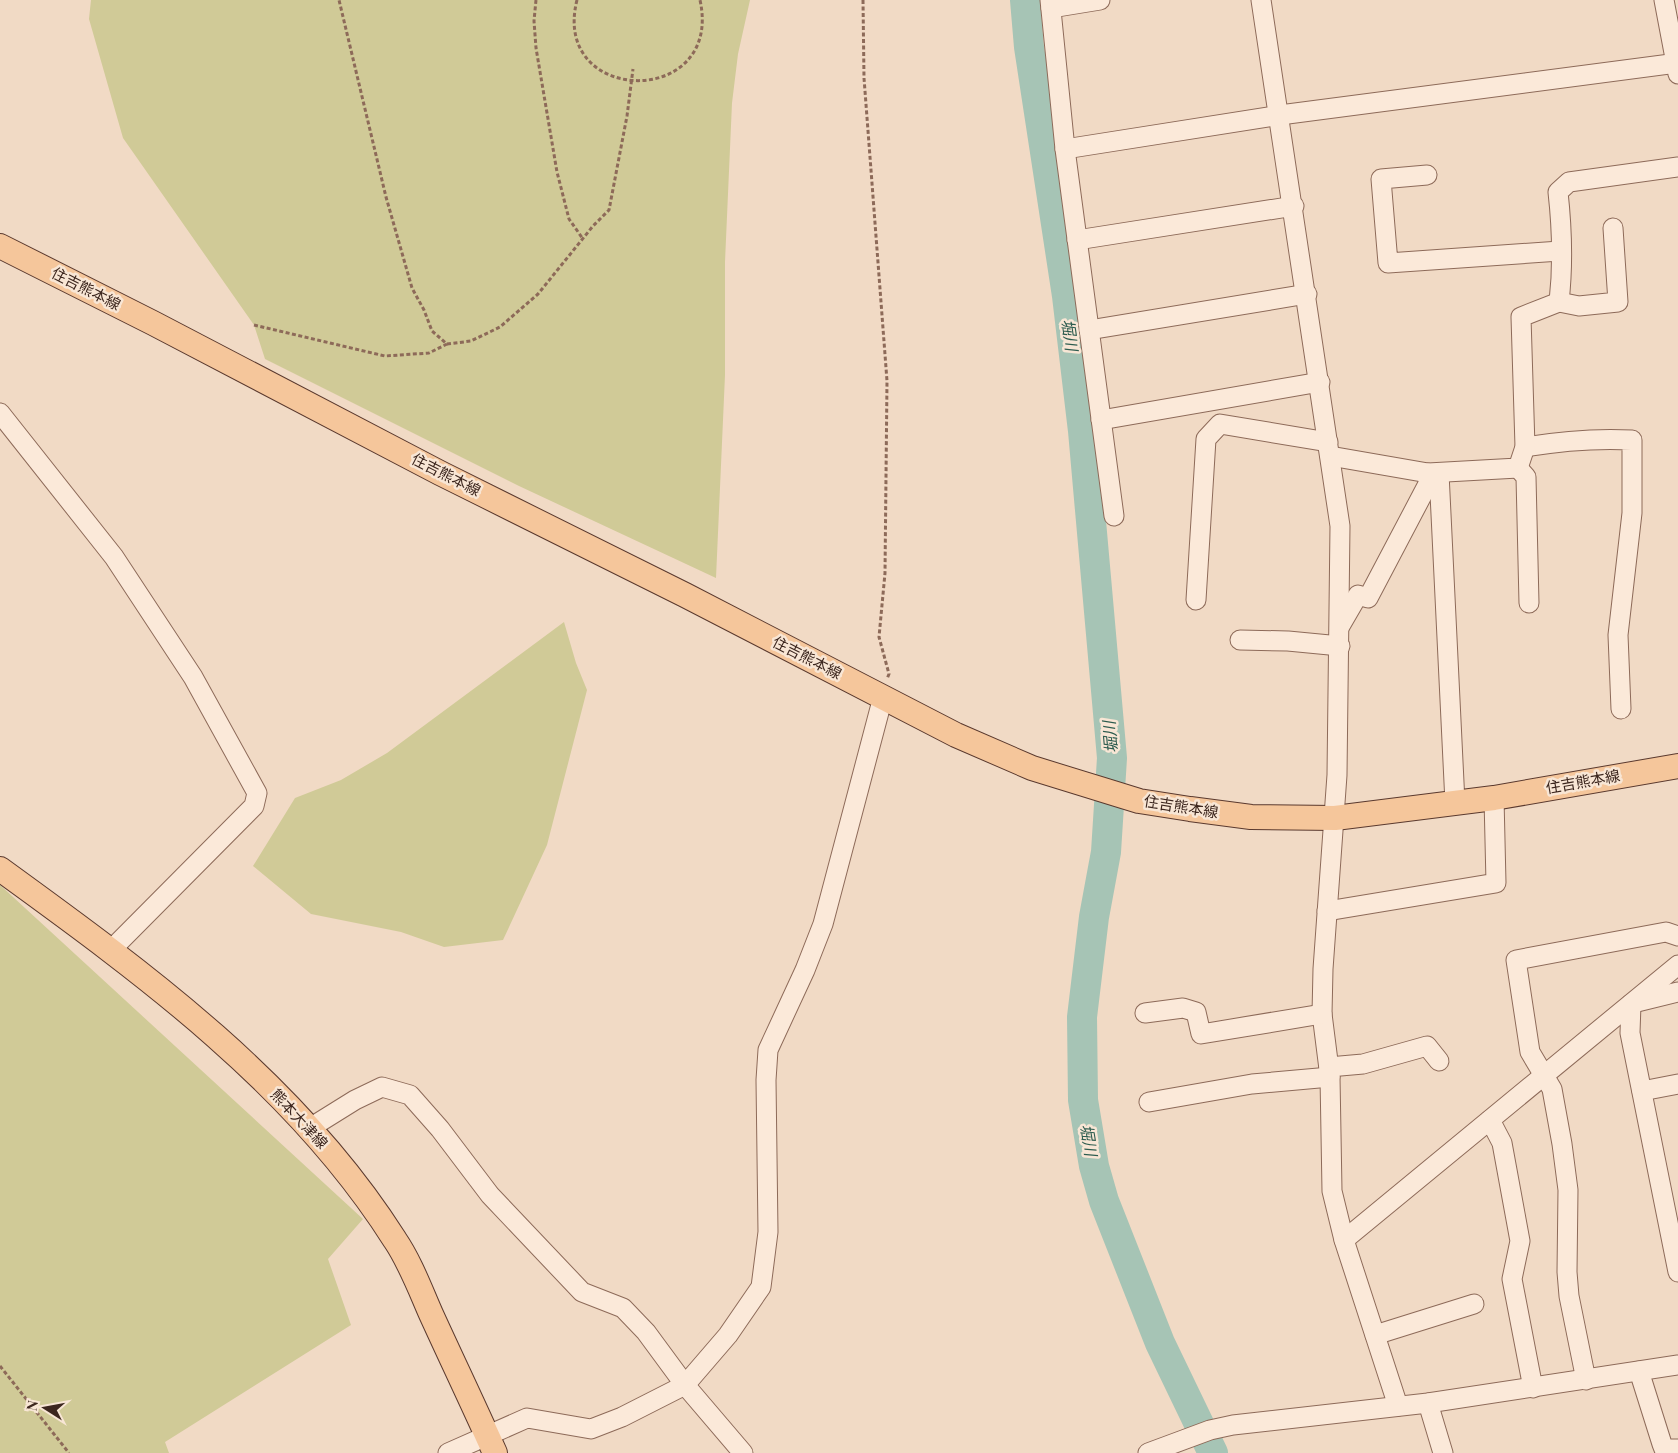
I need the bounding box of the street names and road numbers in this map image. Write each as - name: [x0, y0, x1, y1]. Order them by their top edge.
- street label: 住吉熊本線: [48, 262, 124, 314]
- street label: 住吉熊本線: [408, 448, 484, 500]
- street label: 住吉熊本線: [769, 631, 845, 683]
- street label: 住吉熊本線: [1544, 765, 1622, 797]
- street label: 住吉熊本線: [1143, 790, 1220, 822]
- street label: 熊本大津線: [267, 1084, 333, 1153]

